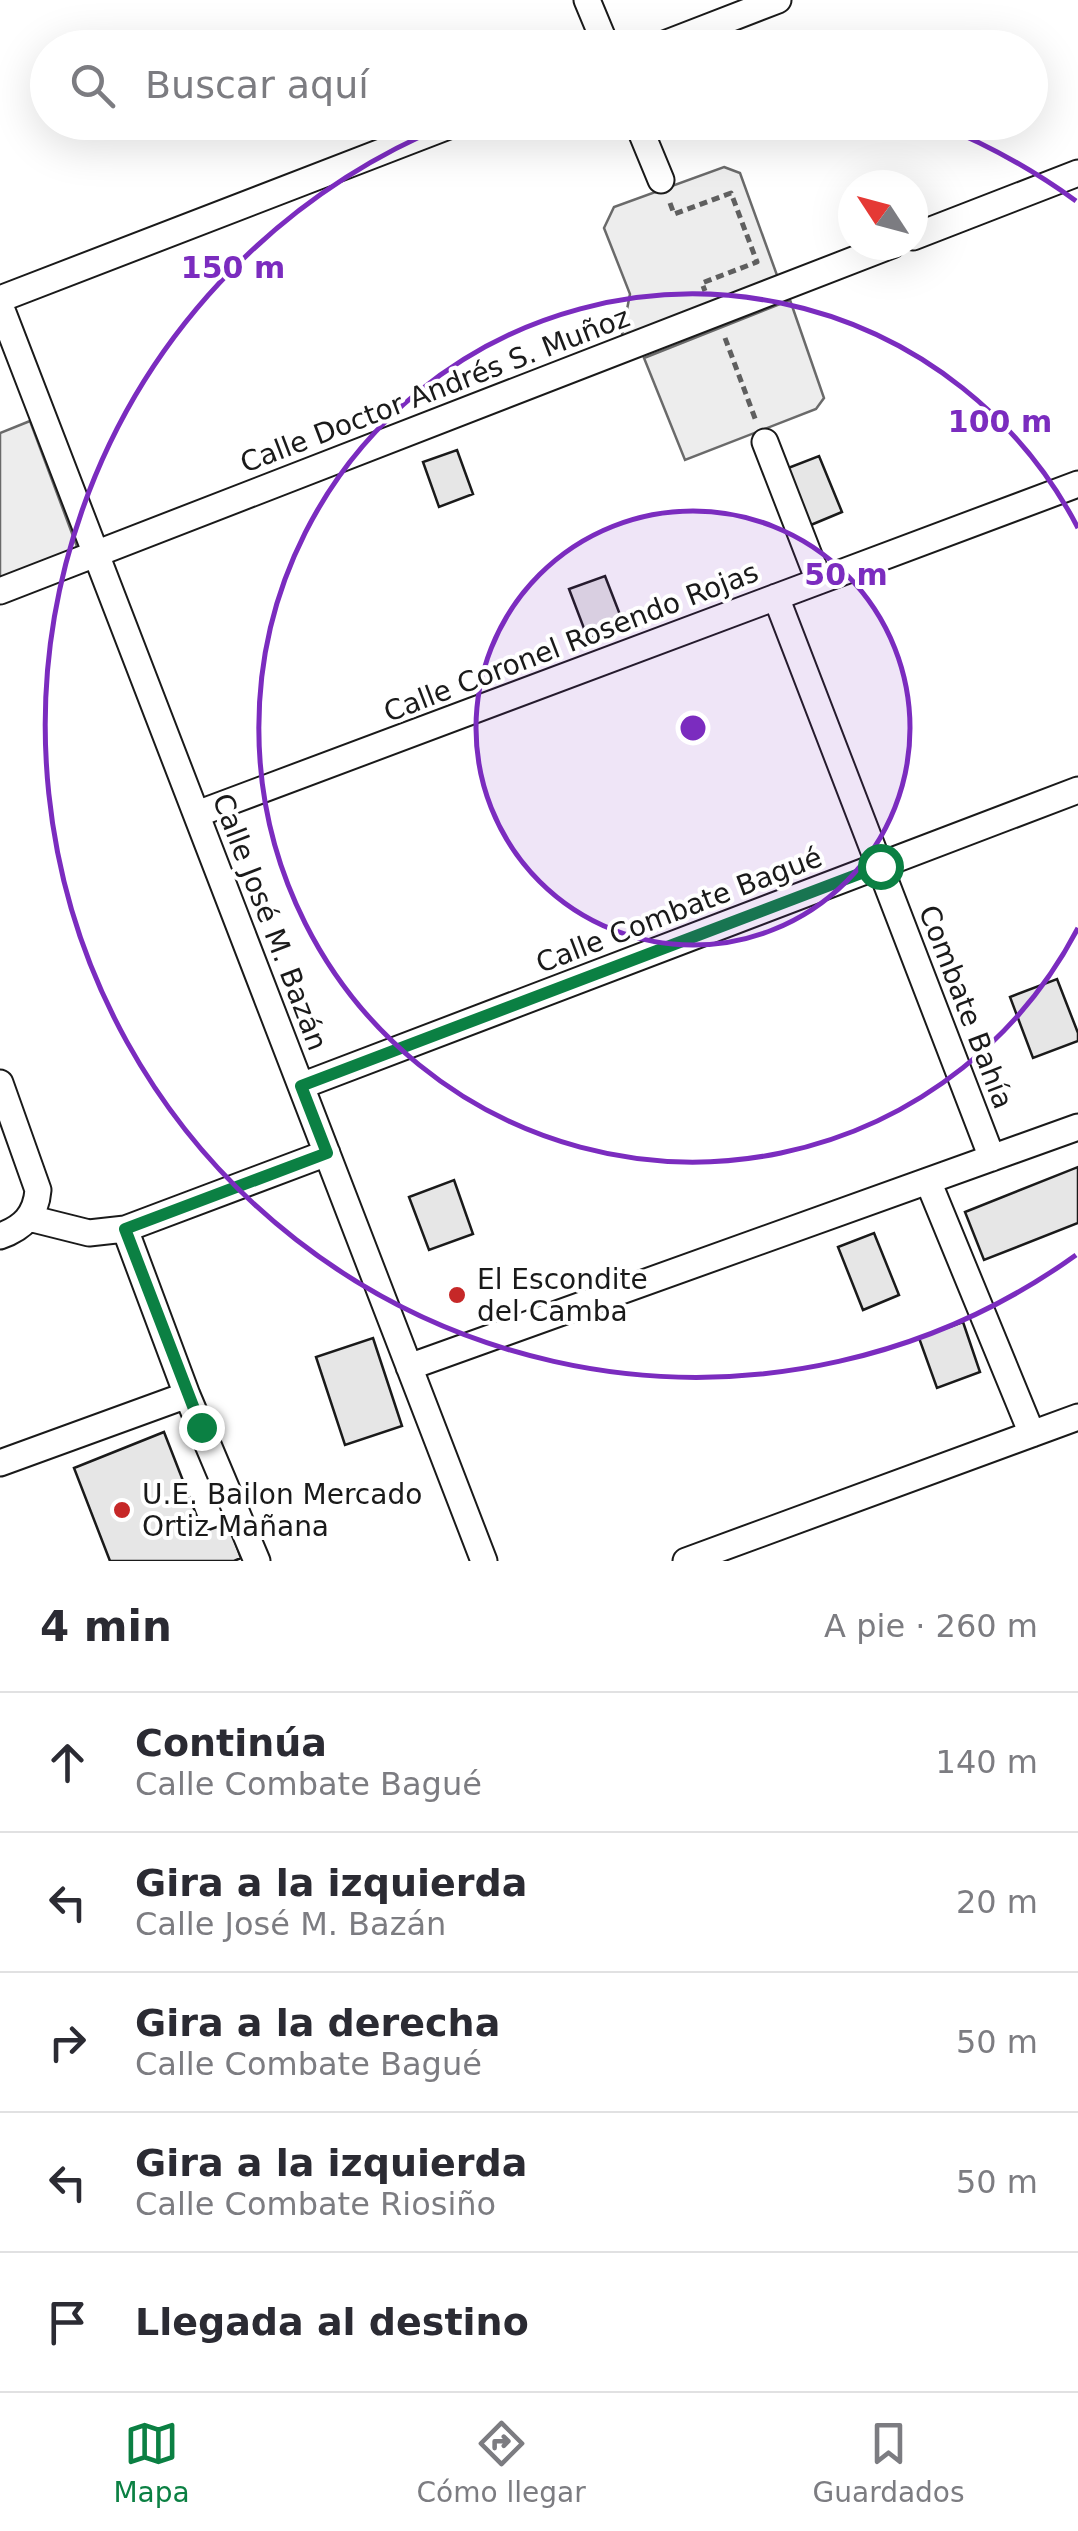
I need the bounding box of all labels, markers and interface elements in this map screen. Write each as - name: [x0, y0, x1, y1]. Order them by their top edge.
- search box: [30, 30, 1048, 140]
- icon: search: [65, 58, 120, 113]
- text: Buscar aquí: [145, 63, 369, 107]
- north arrow: [838, 170, 928, 260]
- text: 150 m: [181, 250, 285, 285]
- street label: Calle Doctor Andrés S. Muñoz: [236, 300, 634, 480]
- text: 100 m: [948, 404, 1052, 439]
- street label: Calle Coronel Rosendo Rojas: [379, 555, 763, 729]
- text: 50 m: [804, 557, 888, 592]
- centre of rings: [675, 710, 711, 746]
- street label: Calle José M. Bazán: [206, 789, 334, 1055]
- street label: Calle Combate Bagué: [531, 840, 827, 980]
- route start: [858, 844, 904, 890]
- street label: Combate Bahía: [912, 901, 1020, 1113]
- place label: El Escondite del Camba: [477, 1263, 648, 1328]
- marker: El Escondite del Camba: [446, 1284, 468, 1306]
- route end: [179, 1405, 225, 1451]
- place label: U.E. Bailon Mercado Ortiz Mañana: [142, 1478, 422, 1543]
- marker: U.E. Bailon Mercado Ortiz Mañana: [111, 1499, 133, 1521]
- text: 4 min: [40, 1602, 172, 1651]
- text: A pie · 260 m: [824, 1607, 1038, 1645]
- text: Continúa: [135, 1721, 327, 1765]
- icon: ahead: [40, 1735, 95, 1790]
- text: 140 m: [936, 1743, 1038, 1781]
- text: Calle Combate Bagué: [135, 1765, 482, 1803]
- text: Gira a la izquierda: [135, 1861, 527, 1905]
- icon: left: [40, 1875, 95, 1930]
- text: 20 m: [956, 1883, 1038, 1921]
- text: Calle José M. Bazán: [135, 1905, 446, 1943]
- text: Gira a la derecha: [135, 2001, 500, 2045]
- icon: right: [40, 2015, 95, 2070]
- text: 50 m: [956, 2023, 1038, 2061]
- text: Calle Combate Bagué: [135, 2045, 482, 2083]
- text: Gira a la izquierda: [135, 2141, 527, 2185]
- icon: left: [40, 2155, 95, 2210]
- text: 50 m: [956, 2163, 1038, 2201]
- text: Calle Combate Riosiño: [135, 2185, 496, 2223]
- icon: arrive: [40, 2295, 95, 2350]
- text: Llegada al destino: [135, 2300, 529, 2344]
- tab: Mapa: [113, 2416, 190, 2509]
- tab: Cómo llegar: [416, 2416, 586, 2509]
- tab: Guardados: [813, 2416, 965, 2509]

